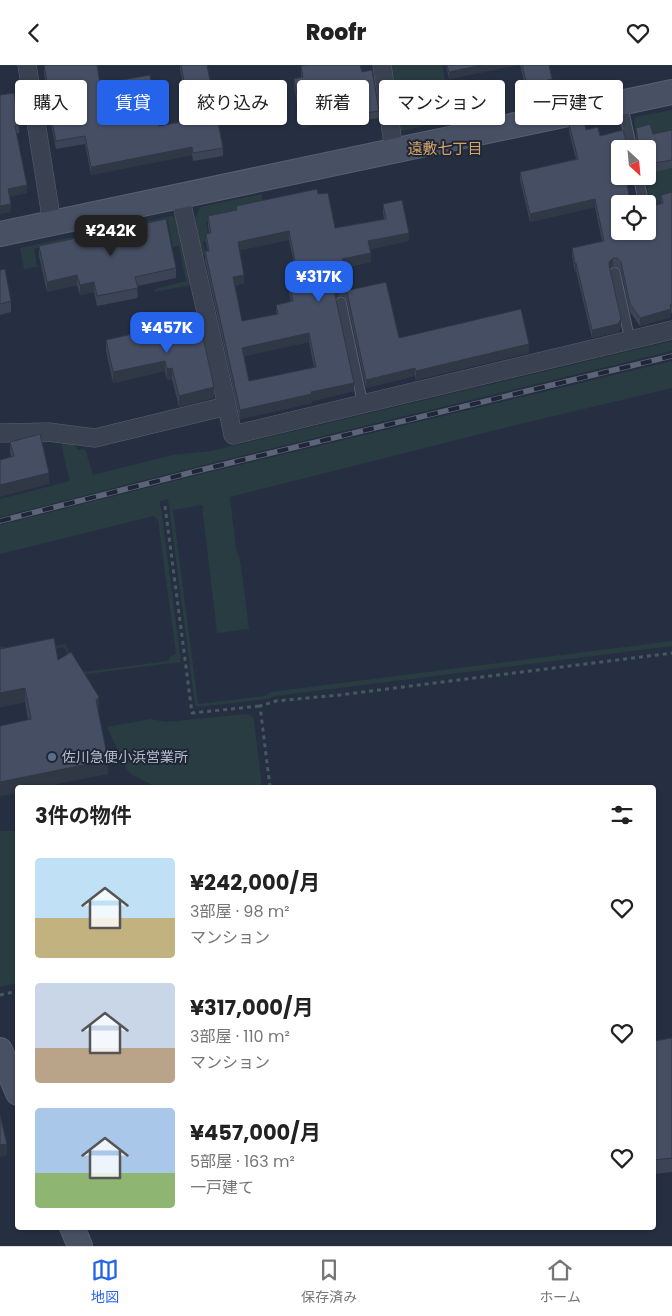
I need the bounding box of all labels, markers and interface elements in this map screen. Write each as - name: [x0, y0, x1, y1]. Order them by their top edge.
- text: Roofr: [306, 17, 366, 48]
- icon: back: [20, 19, 48, 47]
- icon: heart: [624, 19, 652, 47]
- chip: 購入: [15, 80, 87, 125]
- chip: 賃貸: [97, 80, 169, 125]
- chip: 絞り込み: [179, 80, 287, 125]
- chip: 新着: [297, 80, 369, 125]
- chip: マンション: [379, 80, 505, 125]
- chip: 一戸建て: [515, 80, 623, 125]
- district label: 遠敷七丁目: [407, 138, 483, 159]
- north arrow: [611, 140, 656, 185]
- map controls: [611, 140, 656, 240]
- button: locate: [611, 195, 656, 240]
- pin: ¥242K: [76, 215, 146, 257]
- text: ¥242K: [86, 219, 137, 242]
- pin: ¥317K: [284, 261, 354, 303]
- text: ¥317K: [296, 265, 342, 288]
- pin: ¥457K: [132, 311, 202, 354]
- text: ¥457K: [141, 316, 193, 339]
- place label: 佐川急便小浜営業所: [62, 747, 188, 767]
- marker: 佐川急便小浜営業所: [46, 751, 58, 763]
- text: 3件の物件: [35, 801, 132, 830]
- icon: filters: [608, 801, 636, 829]
- text: ¥242,000/月: [190, 868, 320, 897]
- icon: home: [75, 878, 135, 938]
- icon: heart: [608, 894, 636, 922]
- text: 3部屋 · 98 m²: [190, 900, 290, 923]
- text: マンション: [190, 926, 270, 949]
- text: ¥317,000/月: [190, 993, 314, 1022]
- icon: home: [75, 1003, 135, 1063]
- icon: heart: [608, 1019, 636, 1047]
- text: 3部屋 · 110 m²: [190, 1025, 290, 1048]
- text: マンション: [190, 1051, 270, 1074]
- text: ¥457,000/月: [190, 1118, 321, 1147]
- icon: home: [75, 1128, 135, 1188]
- icon: heart: [608, 1144, 636, 1172]
- text: 5部屋 · 163 m²: [190, 1150, 295, 1173]
- text: 一戸建て: [190, 1176, 254, 1199]
- tab: 地図: [91, 1256, 119, 1308]
- tab: 保存済み: [301, 1256, 357, 1308]
- tab: ホーム: [539, 1256, 581, 1308]

